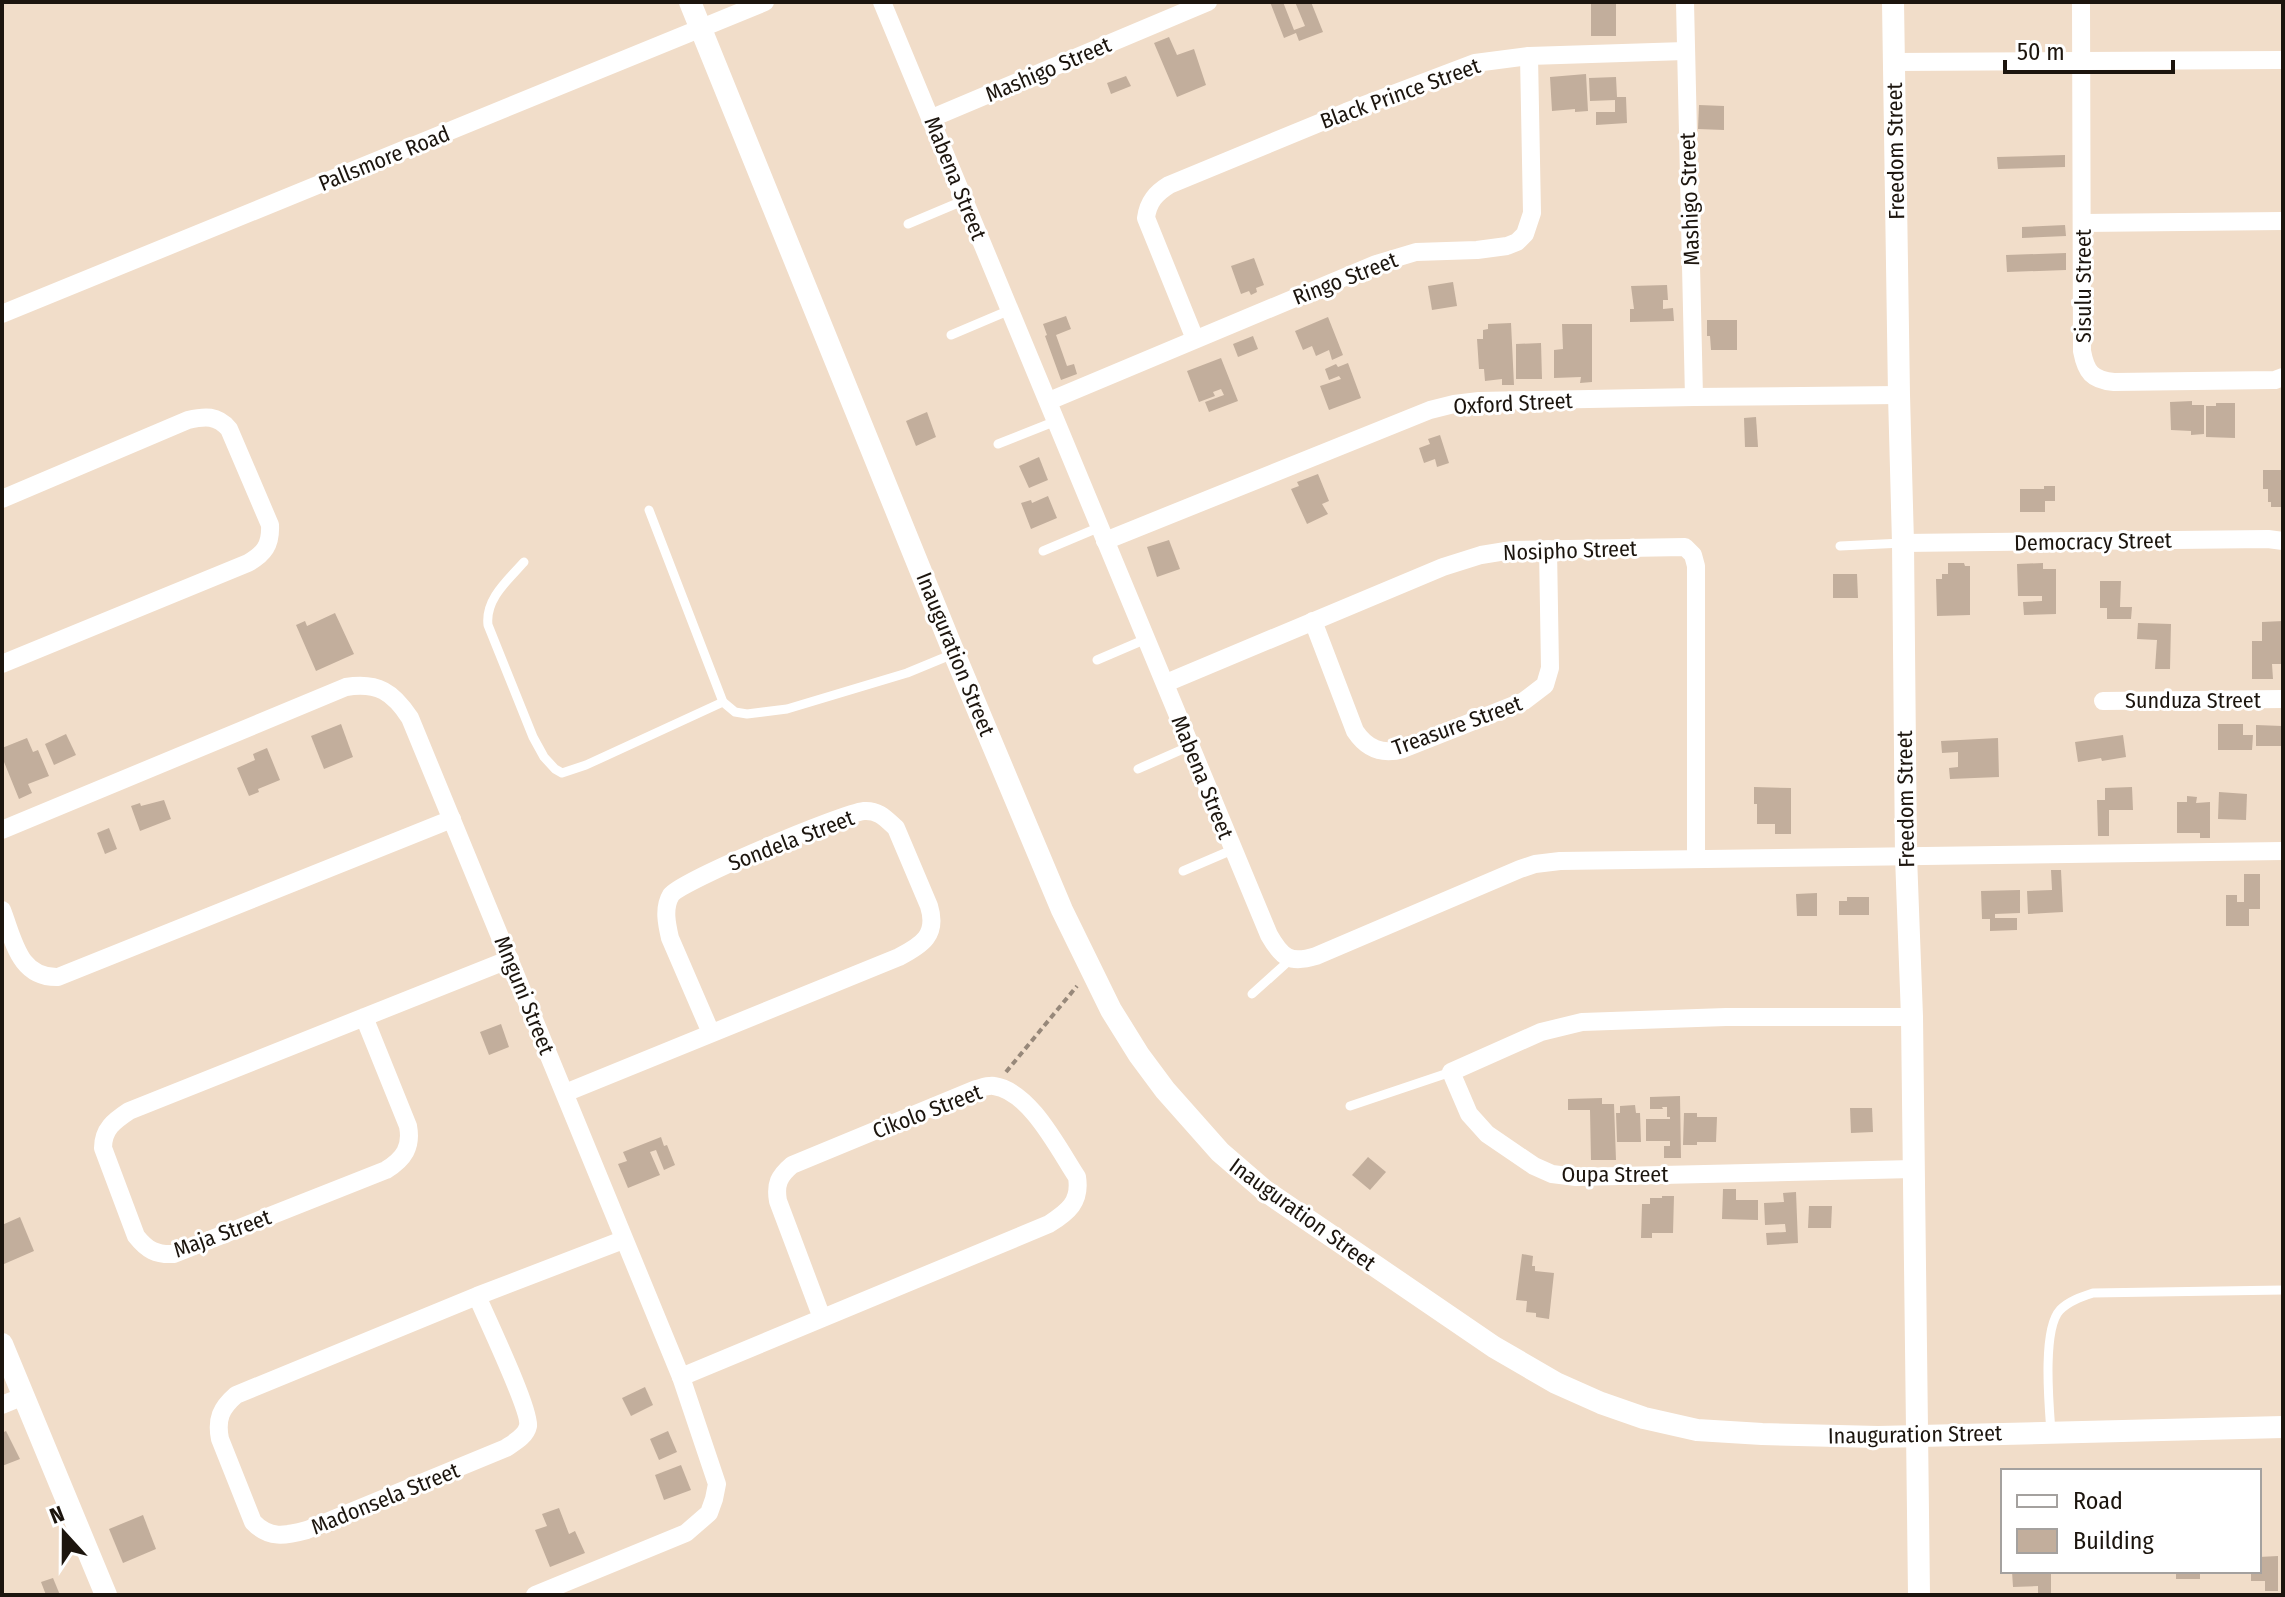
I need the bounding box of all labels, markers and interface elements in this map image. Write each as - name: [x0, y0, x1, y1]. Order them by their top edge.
- scale bar: [2005, 24, 2173, 74]
- street label: Mashigo Street: [981, 31, 1116, 108]
- text: 50 m: [2017, 38, 2065, 66]
- street label: Black Prince Street: [1316, 52, 1485, 135]
- street label: Freedom Street: [1881, 81, 1910, 220]
- street label: Mabena Street: [919, 113, 993, 245]
- street label: Pallsmore Road: [315, 120, 454, 197]
- street label: Mashigo Street: [1674, 131, 1705, 266]
- street label: Sisulu Street: [2070, 228, 2097, 343]
- street label: Ringo Street: [1289, 246, 1402, 311]
- street label: Oxford Street: [1453, 387, 1574, 420]
- street label: Democracy Street: [2014, 527, 2173, 556]
- street label: Nosipho Street: [1503, 535, 1638, 566]
- street label: Inauguration Street: [910, 568, 1001, 741]
- street label: Sunduza Street: [2125, 687, 2262, 714]
- street label: Treasure Street: [1389, 689, 1526, 761]
- street label: Mabena Street: [1166, 712, 1240, 844]
- street label: Freedom Street: [1891, 729, 1920, 868]
- street label: Sondela Street: [724, 804, 859, 877]
- street label: Mnguni Street: [489, 932, 561, 1059]
- street label: Cikolo Street: [869, 1078, 986, 1145]
- street label: Inauguration Street: [1224, 1152, 1382, 1277]
- street label: Oupa Street: [1562, 1161, 1669, 1188]
- street label: Maja Street: [170, 1203, 275, 1264]
- street label: Inauguration Street: [1828, 1419, 2003, 1450]
- street label: Madonsela Street: [307, 1456, 464, 1540]
- legend: [2001, 1469, 2261, 1573]
- text: Road: [2073, 1487, 2123, 1515]
- north arrow: [24, 1493, 104, 1573]
- text: N: [46, 1500, 68, 1530]
- text: Building: [2073, 1527, 2155, 1555]

